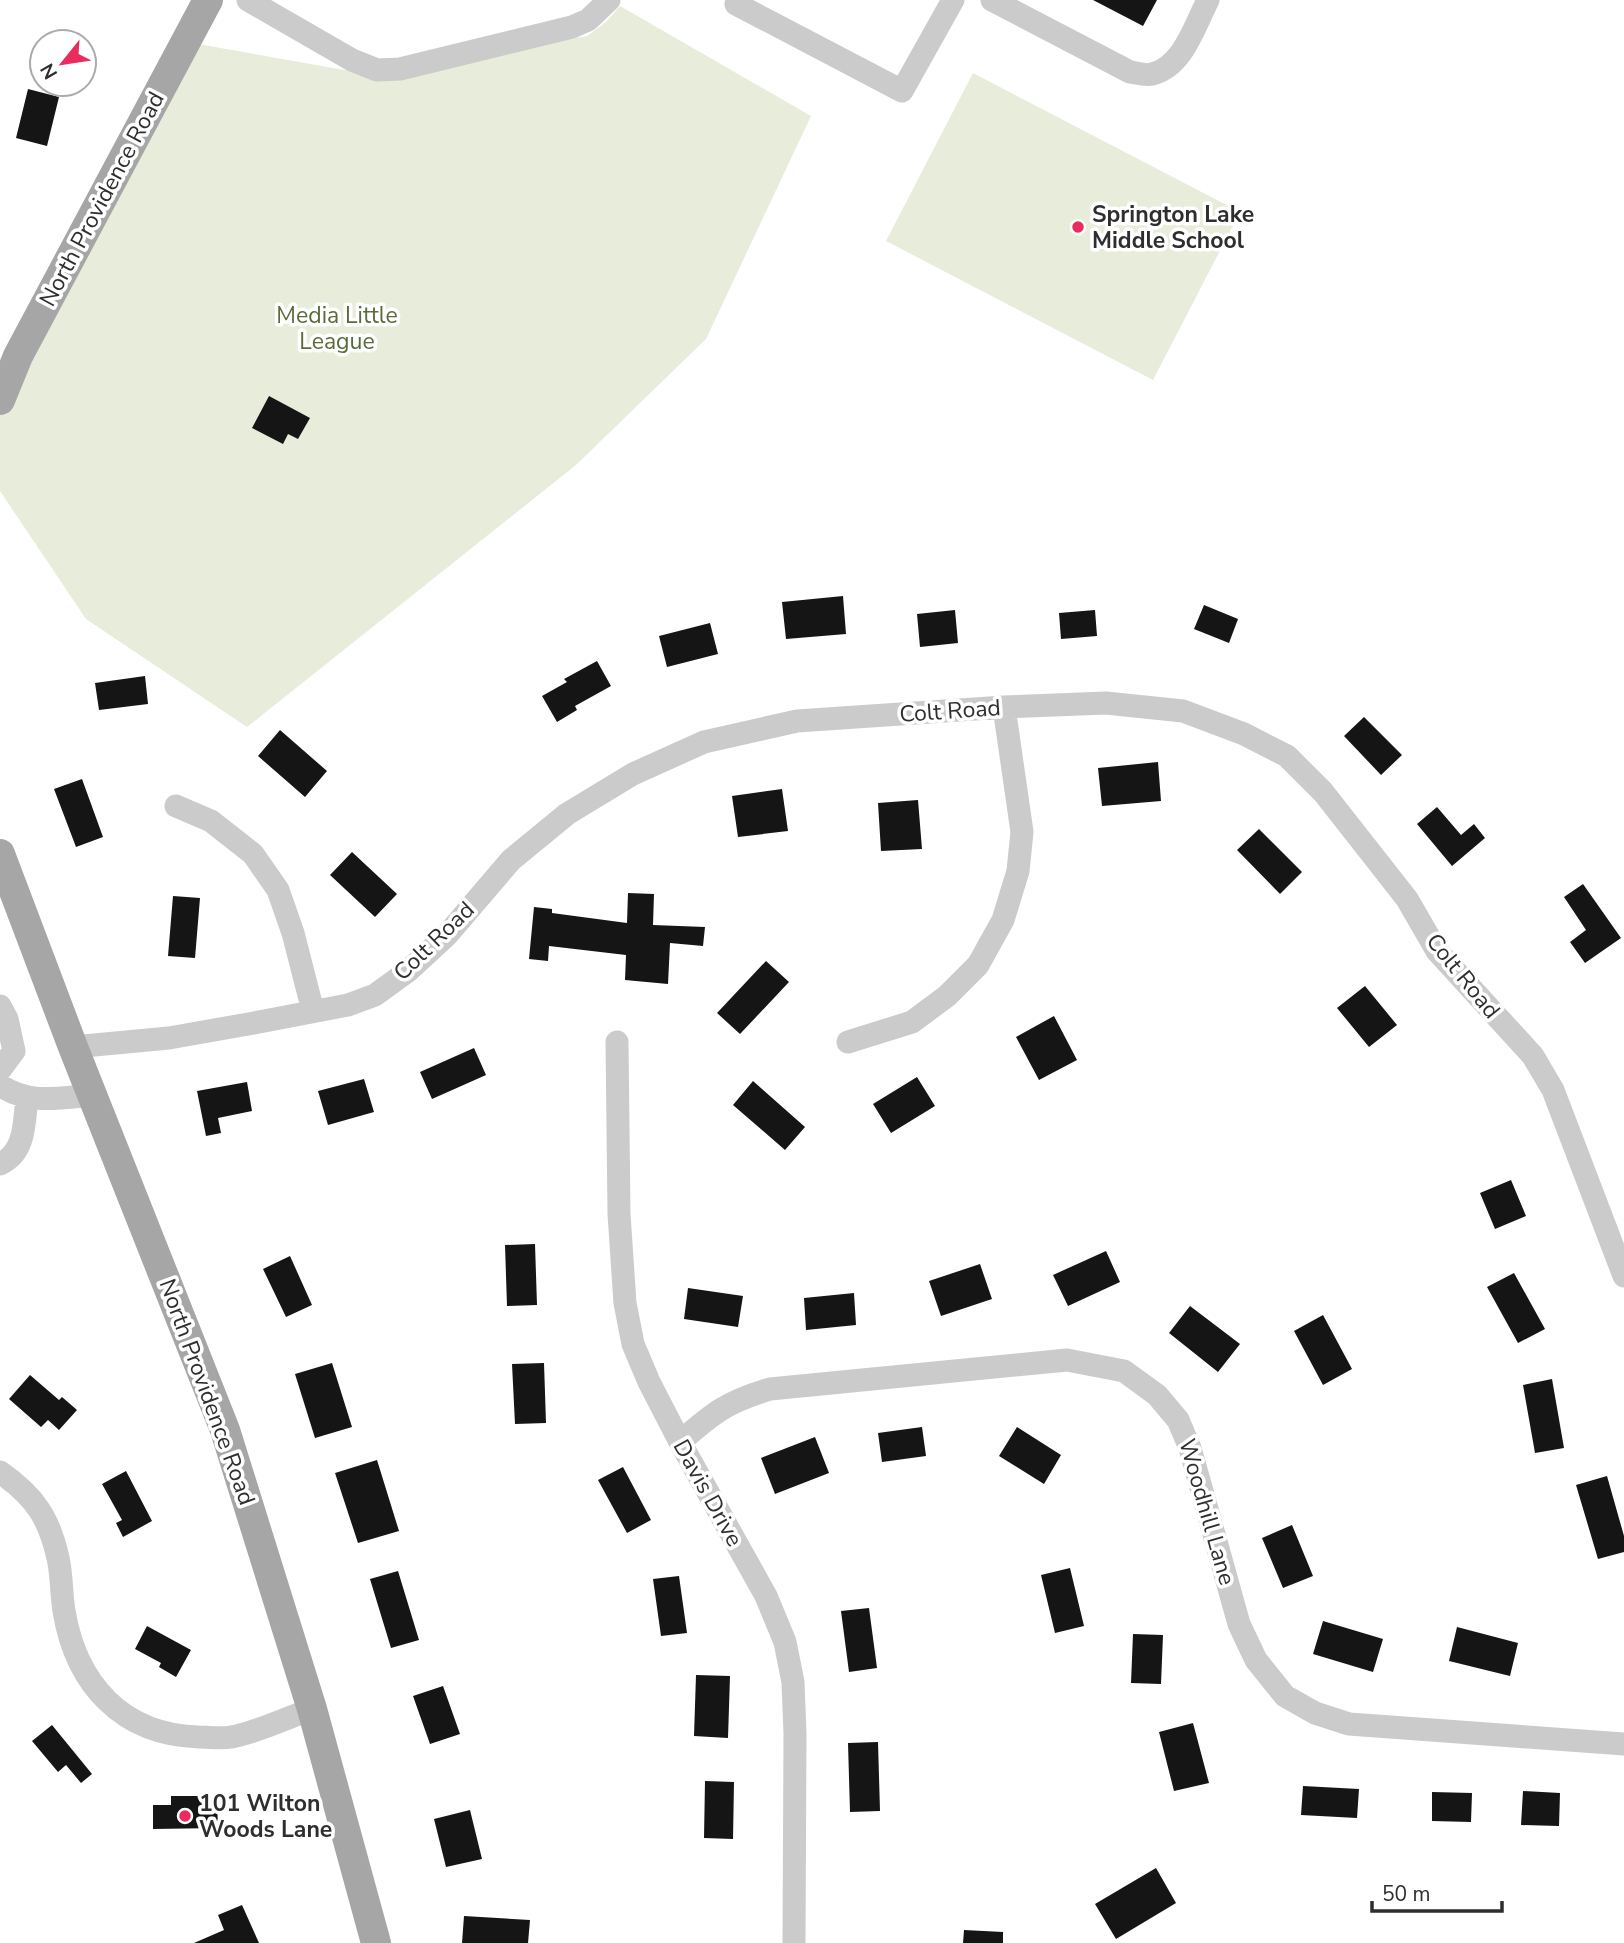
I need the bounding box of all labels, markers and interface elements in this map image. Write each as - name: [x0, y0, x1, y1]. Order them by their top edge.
- north arrow: [28, 28, 98, 98]
- text: N: [34, 58, 64, 84]
- street label: North Providence Road: [32, 86, 172, 312]
- place label: Springton Lake Middle School: [1092, 199, 1254, 256]
- marker: Springton Lake Middle School: [1070, 219, 1086, 235]
- park label: Media Little League: [276, 300, 398, 357]
- street label: Colt Road: [898, 692, 1002, 730]
- street label: Colt Road: [387, 895, 481, 987]
- street label: Colt Road: [1419, 927, 1507, 1025]
- street label: North Providence Road: [152, 1275, 262, 1509]
- street label: Davis Drive: [666, 1434, 750, 1552]
- street label: Woodhill Lane: [1171, 1435, 1243, 1589]
- place label: 101 Wilton Woods Lane: [199, 1788, 332, 1845]
- marker: 101 Wilton Woods Lane: [177, 1808, 193, 1824]
- scale bar: [1372, 1870, 1502, 1914]
- text: 50 m: [1382, 1880, 1431, 1908]

